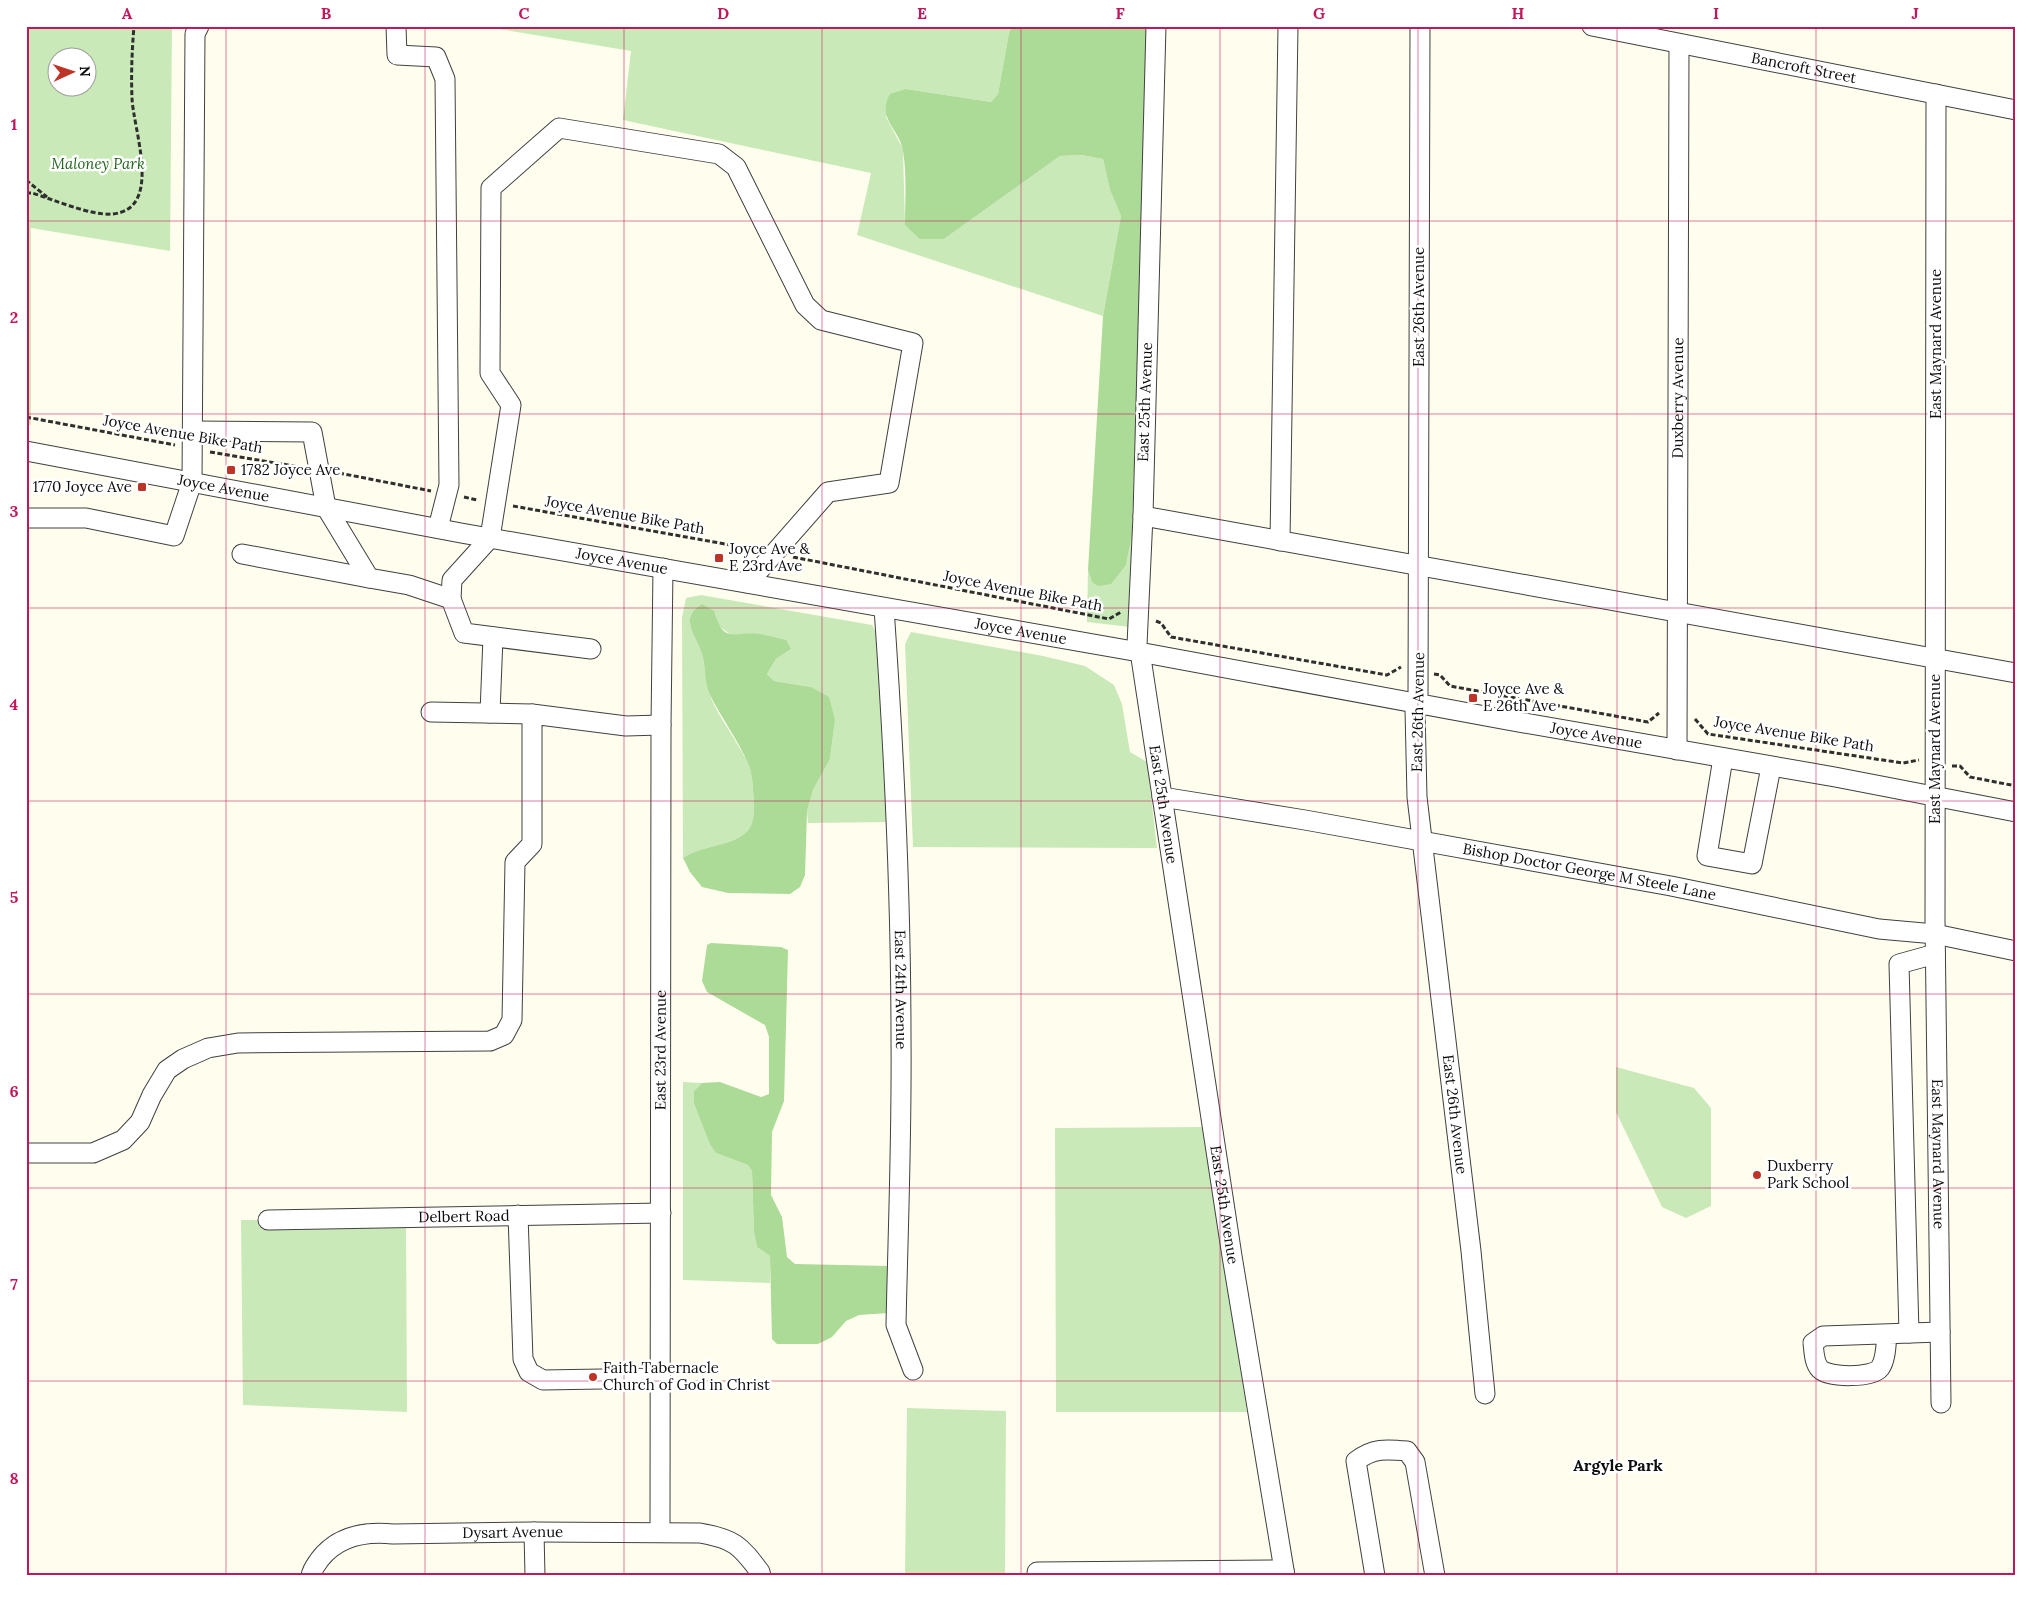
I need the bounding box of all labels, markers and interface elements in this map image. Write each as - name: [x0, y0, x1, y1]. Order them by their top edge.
- text: A: [122, 3, 133, 23]
- text: B: [321, 3, 332, 23]
- text: C: [518, 3, 530, 23]
- text: D: [717, 3, 729, 23]
- text: E: [917, 3, 927, 23]
- text: F: [1115, 3, 1125, 23]
- text: G: [1313, 3, 1325, 23]
- text: H: [1512, 3, 1525, 23]
- text: I: [1713, 3, 1719, 23]
- text: J: [1911, 3, 1919, 23]
- north arrow: [48, 48, 98, 98]
- street label: Bancroft Street: [1750, 48, 1858, 87]
- text: N: [76, 65, 94, 77]
- text: 1: [11, 114, 17, 134]
- park label: Maloney Park: [51, 154, 145, 173]
- street label: East 26th Avenue: [1409, 247, 1428, 367]
- street label: East Maynard Avenue: [1926, 269, 1945, 419]
- text: 2: [10, 307, 18, 327]
- street label: Duxberry Avenue: [1668, 337, 1687, 459]
- street label: East 25th Avenue: [1133, 342, 1156, 462]
- street label: Joyce Avenue Bike Path: [101, 410, 264, 457]
- place label: 1782 Joyce Ave: [241, 460, 340, 479]
- marker: 1782 Joyce Ave: [225, 464, 237, 476]
- street label: Joyce Avenue: [175, 470, 271, 506]
- place label: 1770 Joyce Ave: [33, 477, 132, 496]
- marker: 1770 Joyce Ave: [136, 481, 148, 493]
- street label: Joyce Avenue Bike Path: [543, 491, 706, 538]
- text: 3: [10, 501, 19, 521]
- place label: Joyce Ave & E 23rd Ave: [728, 539, 811, 575]
- street label: Joyce Avenue: [574, 543, 669, 578]
- marker: Joyce Ave & E 23rd Ave: [713, 552, 725, 564]
- street label: Joyce Avenue Bike Path: [941, 566, 1104, 615]
- street label: Joyce Avenue: [972, 613, 1068, 648]
- street label: East 26th Avenue: [1407, 652, 1428, 772]
- street label: East Maynard Avenue: [1925, 674, 1944, 824]
- place label: Joyce Ave & E 26th Ave: [1482, 679, 1565, 715]
- marker: Joyce Ave & E 26th Ave: [1467, 692, 1479, 704]
- text: 4: [10, 694, 19, 714]
- street label: Joyce Avenue Bike Path: [1712, 711, 1875, 756]
- street label: Joyce Avenue: [1548, 718, 1644, 752]
- street label: East 25th Avenue: [1145, 744, 1182, 865]
- street label: Bishop Doctor George M Steele Lane: [1461, 839, 1718, 904]
- text: 5: [10, 887, 19, 907]
- street label: East 24th Avenue: [891, 930, 911, 1049]
- street label: East 23rd Avenue: [651, 990, 670, 1110]
- street label: East 26th Avenue: [1439, 1053, 1472, 1175]
- street label: East Maynard Avenue: [1928, 1079, 1949, 1229]
- text: 6: [9, 1081, 19, 1101]
- street label: East 25th Avenue: [1206, 1144, 1243, 1265]
- place label: Duxberry Park School: [1767, 1156, 1849, 1192]
- marker: Duxberry Park School: [1751, 1169, 1763, 1181]
- street label: Delbert Road: [418, 1206, 510, 1226]
- text: 7: [10, 1274, 18, 1294]
- place label: Faith Tabernacle Church of God in Christ: [603, 1358, 770, 1394]
- marker: Faith Tabernacle Church of God in Christ: [587, 1371, 599, 1383]
- district label: Argyle Park: [1573, 1455, 1663, 1475]
- text: 8: [9, 1468, 19, 1488]
- street label: Dysart Avenue: [462, 1522, 563, 1542]

